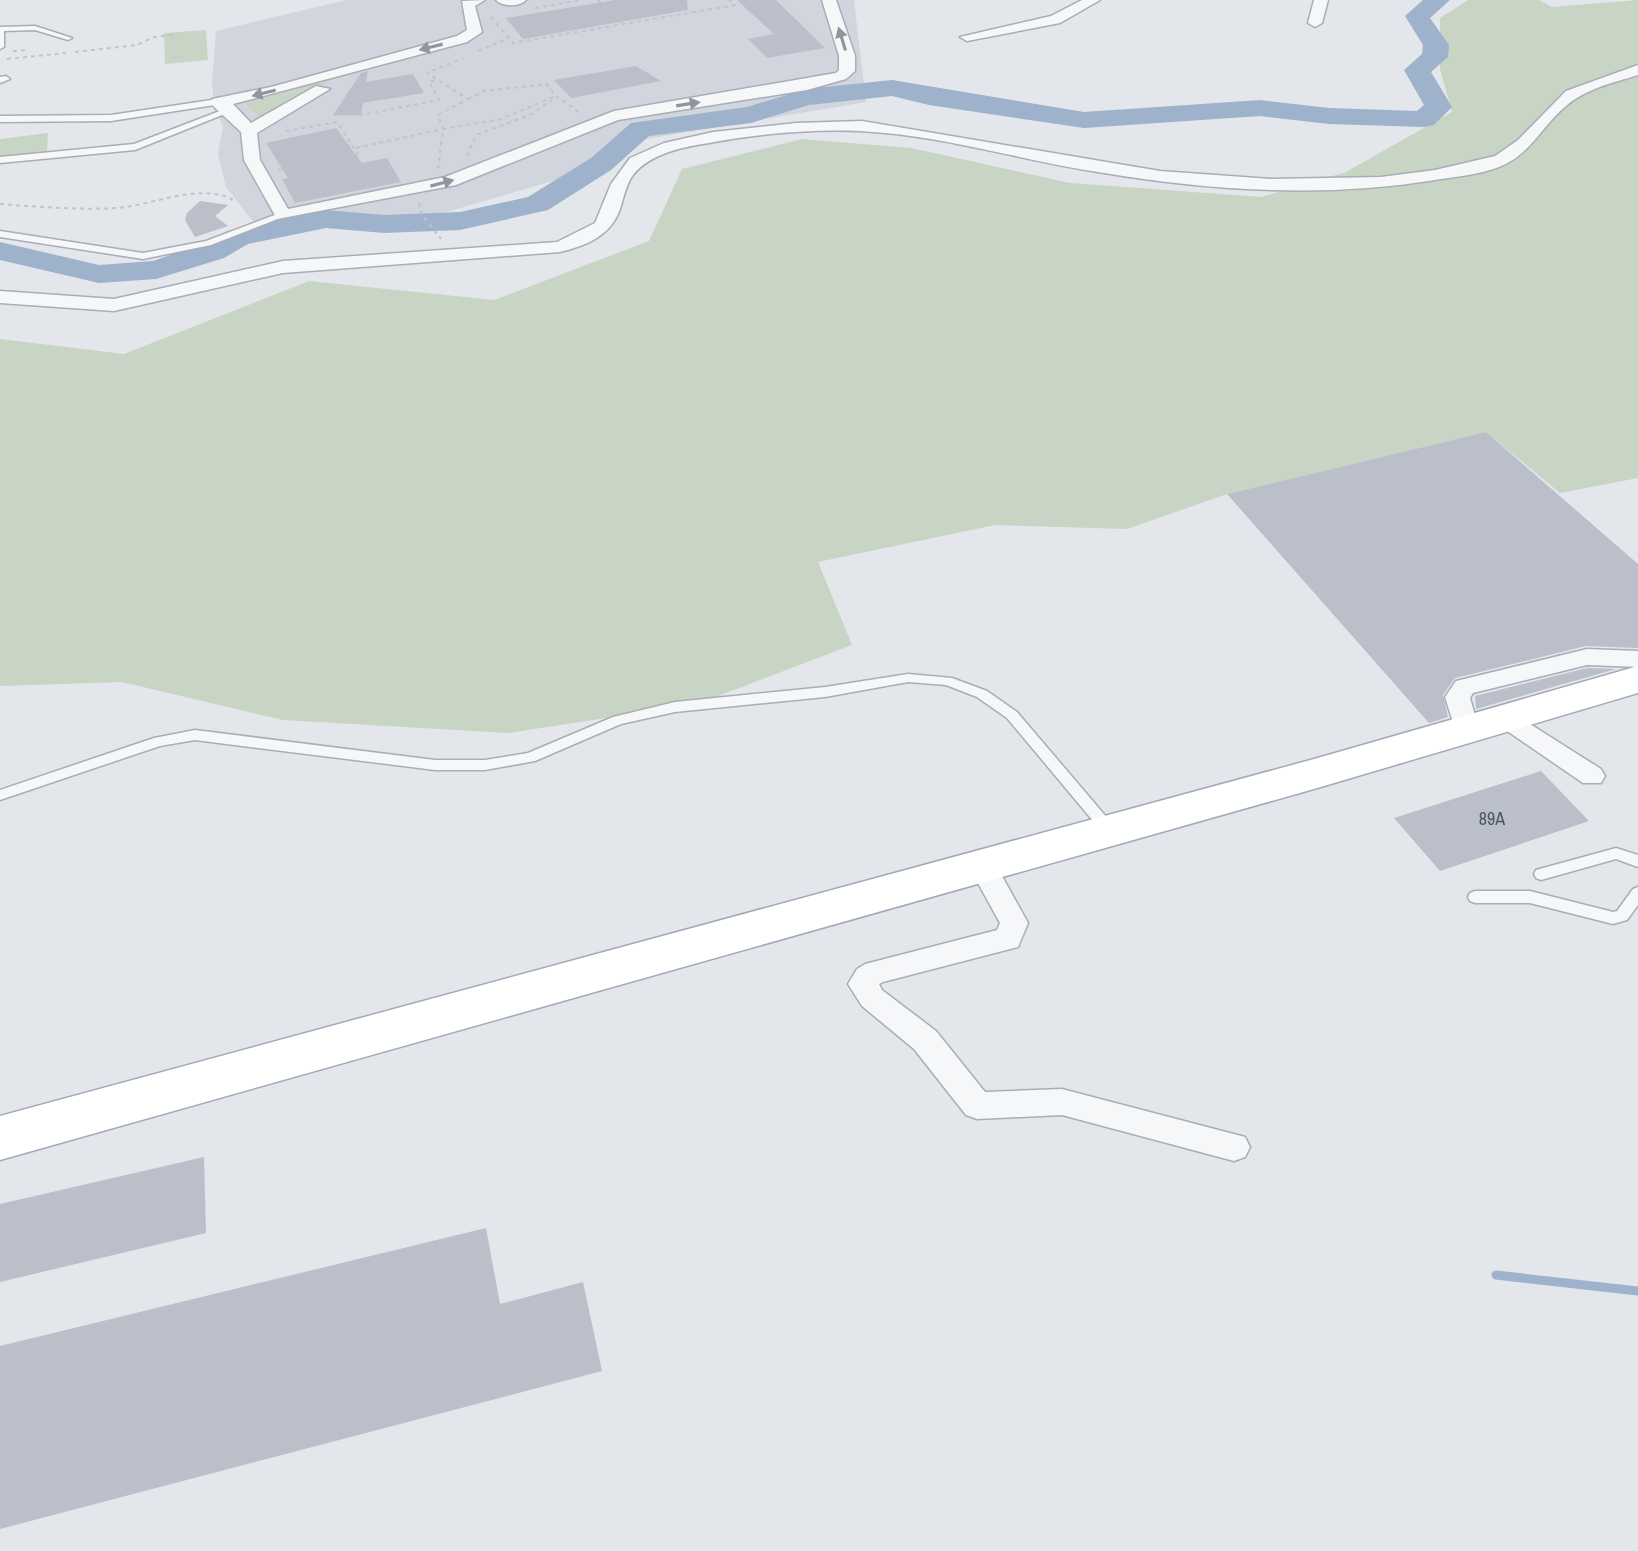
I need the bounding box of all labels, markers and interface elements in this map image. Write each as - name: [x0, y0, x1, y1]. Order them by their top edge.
- one-way arrow: [835, 26, 847, 50]
- one-way arrow: [418, 41, 443, 53]
- one-way arrow: [251, 87, 276, 100]
- one-way arrow: [676, 97, 701, 110]
- one-way arrow: [430, 177, 455, 189]
- house number: 89A: [1479, 806, 1505, 831]

